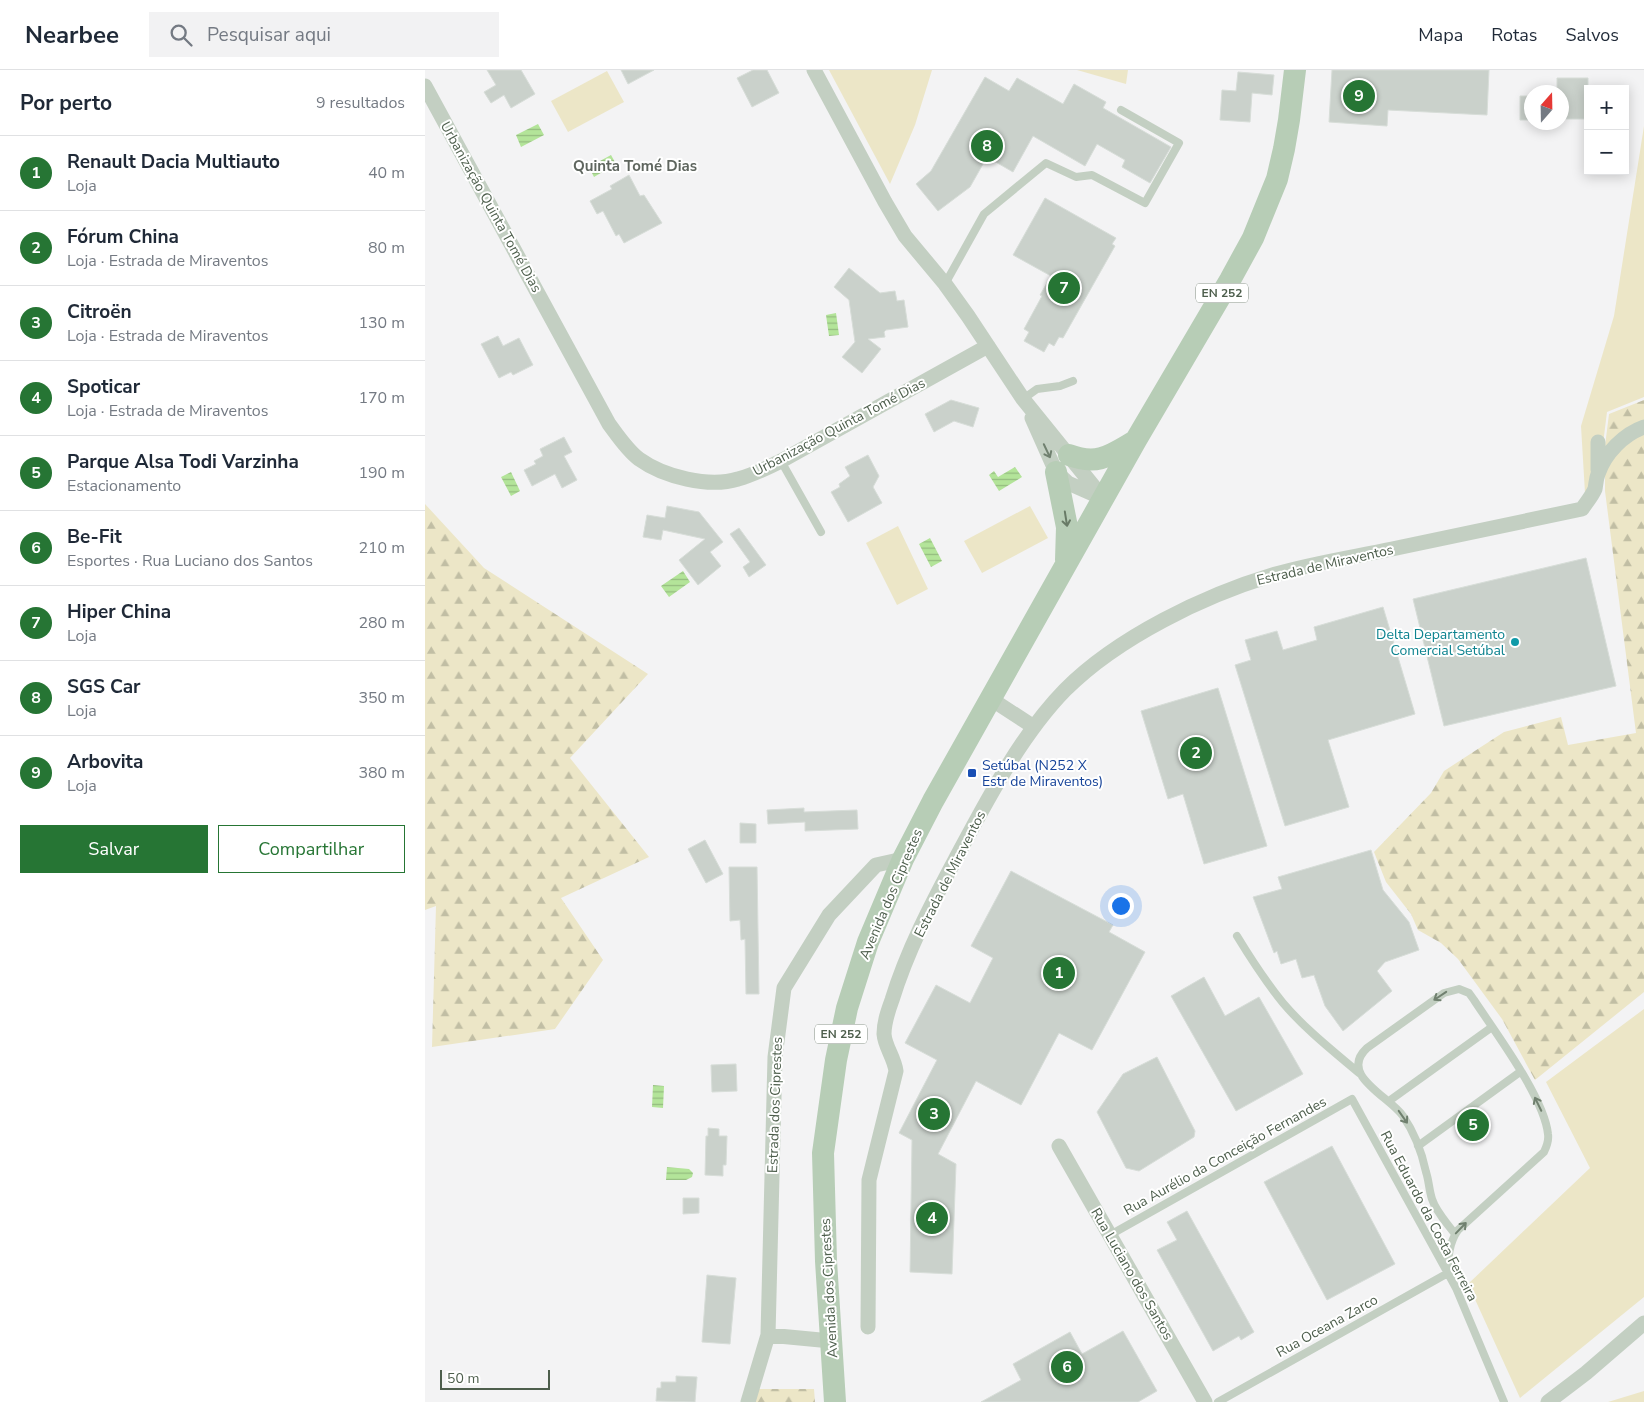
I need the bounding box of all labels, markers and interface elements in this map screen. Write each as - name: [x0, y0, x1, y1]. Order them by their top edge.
- search box: [149, 12, 499, 57]
- text: Nearbee: [25, 19, 119, 51]
- icon: search: [167, 21, 195, 49]
- text: Pesquisar aqui: [207, 22, 331, 48]
- text: Mapa: [1418, 23, 1463, 47]
- text: Rotas: [1491, 23, 1537, 47]
- text: Salvos: [1565, 23, 1619, 47]
- pin: 9: [1343, 77, 1375, 115]
- north arrow: [1524, 85, 1569, 130]
- map controls: [1584, 85, 1629, 175]
- button: +: [1584, 85, 1629, 130]
- text: Por perto: [20, 89, 112, 117]
- text: 9 resultados: [316, 92, 405, 114]
- street label: Urbanização Quinta Tomé Dias: [436, 118, 546, 296]
- pin: 8: [971, 127, 1003, 165]
- button: −: [1584, 130, 1629, 175]
- text: Renault Dacia Multiauto: [67, 149, 280, 175]
- district label: Quinta Tomé Dias: [573, 156, 697, 176]
- text: 1: [31, 162, 41, 184]
- text: 40 m: [368, 162, 405, 184]
- text: Loja: [67, 175, 97, 197]
- text: Fórum China: [67, 224, 179, 250]
- text: 2: [31, 237, 41, 259]
- text: 80 m: [368, 237, 405, 259]
- text: Loja · Estrada de Miraventos: [67, 250, 268, 272]
- pin: 7: [1048, 269, 1080, 307]
- road number: EN 252: [1196, 284, 1248, 302]
- text: Citroën: [67, 299, 132, 325]
- text: 3: [31, 312, 41, 334]
- text: 130 m: [358, 312, 405, 334]
- text: Loja · Estrada de Miraventos: [67, 325, 268, 347]
- street label: Urbanização Quinta Tomé Dias: [749, 373, 929, 481]
- text: Spoticar: [67, 374, 140, 400]
- text: 4: [31, 387, 41, 409]
- text: 170 m: [358, 387, 405, 409]
- text: Loja · Estrada de Miraventos: [67, 400, 268, 422]
- one-way arrow: [1043, 443, 1052, 458]
- text: Parque Alsa Todi Varzinha: [67, 449, 299, 475]
- text: 5: [31, 462, 41, 484]
- text: 190 m: [358, 462, 405, 484]
- text: Estacionamento: [67, 475, 181, 497]
- one-way arrow: [1061, 510, 1071, 526]
- text: Be-Fit: [67, 524, 122, 550]
- text: 6: [31, 537, 41, 559]
- text: 210 m: [358, 537, 405, 559]
- street label: Estrada de Miraventos: [1255, 540, 1395, 590]
- text: Esportes · Rua Luciano dos Santos: [67, 550, 313, 572]
- text: Hiper China: [67, 599, 171, 625]
- text: 7: [31, 612, 41, 634]
- text: 280 m: [358, 612, 405, 634]
- text: Loja: [67, 625, 97, 647]
- place label: Delta Departamento Comercial Setúbal: [1376, 625, 1506, 660]
- marker: Delta Departamento Comercial Setúbal: [1509, 636, 1521, 648]
- text: SGS Car: [67, 674, 141, 700]
- text: 8: [31, 687, 41, 709]
- text: 350 m: [358, 687, 405, 709]
- text: Loja: [67, 700, 97, 722]
- pin: 2: [1180, 734, 1212, 772]
- text: Arbovita: [67, 749, 143, 775]
- place label: Setúbal (N252 X Estr de Miraventos): [982, 756, 1103, 791]
- text: 9: [31, 762, 41, 784]
- text: 380 m: [358, 762, 405, 784]
- marker: Setúbal (N252 X Estr de Miraventos): [966, 767, 978, 779]
- text: Loja: [67, 775, 97, 797]
- street label: Estrada de Miraventos: [910, 807, 990, 941]
- button: Salvar: [20, 825, 208, 873]
- button: Compartilhar: [218, 825, 405, 873]
- street label: Avenida dos Ciprestes: [855, 826, 927, 962]
- your location: [1108, 893, 1134, 919]
- pin: 1: [1043, 954, 1075, 992]
- one-way arrow: [1434, 991, 1448, 1001]
- road number: EN 252: [815, 1024, 867, 1044]
- street label: Estrada dos Ciprestes: [763, 1036, 787, 1173]
- street label: Rua Aurélio da Conceição Fernandes: [1120, 1092, 1330, 1220]
- pin: 3: [918, 1095, 950, 1133]
- one-way arrow: [1533, 1097, 1543, 1112]
- pin: 5: [1457, 1106, 1489, 1144]
- one-way arrow: [1398, 1110, 1408, 1124]
- street label: Rua Eduardo da Costa Ferreira: [1376, 1127, 1482, 1305]
- pin: 4: [916, 1199, 948, 1237]
- street label: Rua Luciano dos Santos: [1086, 1204, 1178, 1344]
- street label: Avenida dos Ciprestes: [816, 1217, 842, 1358]
- one-way arrow: [1455, 1222, 1467, 1234]
- street label: Rua Oceana Zarco: [1273, 1290, 1382, 1362]
- pin: 6: [1051, 1348, 1083, 1386]
- scale bar: [440, 1367, 550, 1390]
- text: 50 m: [447, 1369, 479, 1388]

